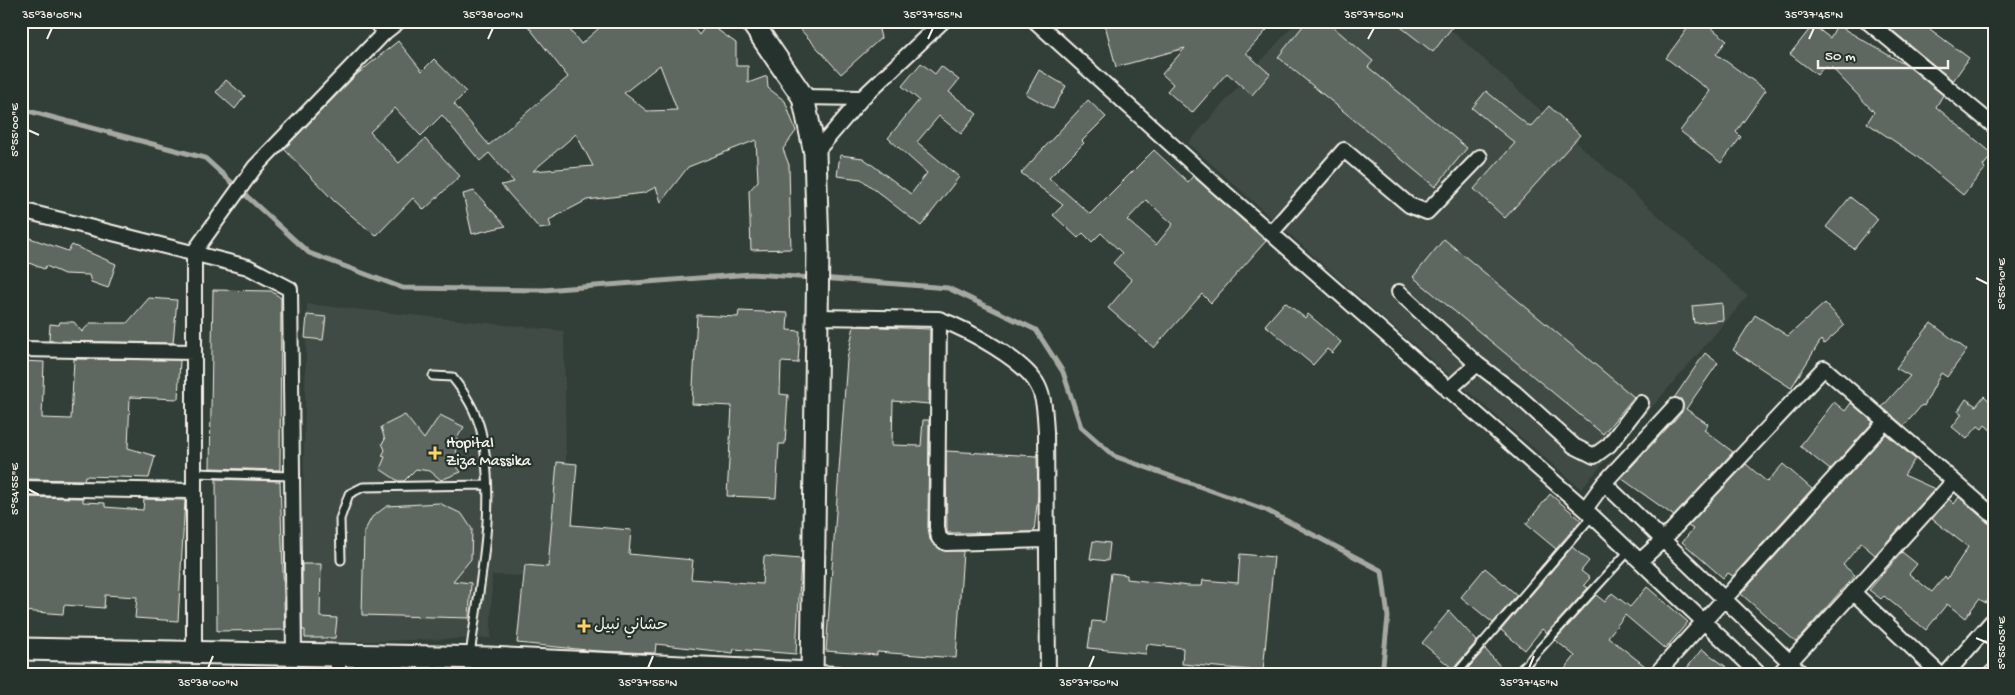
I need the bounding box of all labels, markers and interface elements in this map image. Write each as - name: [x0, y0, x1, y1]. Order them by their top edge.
- text: 35°38'05"N: [21, 9, 82, 23]
- text: 35°38'00"N: [462, 9, 523, 23]
- text: 35°37'55"N: [903, 9, 963, 23]
- text: 35°37'50"N: [1343, 9, 1404, 23]
- text: 35°37'45"N: [1784, 9, 1843, 23]
- scale bar: [1818, 38, 1948, 70]
- text: 50 m: [1825, 48, 1856, 66]
- text: 5°55'00"E: [9, 103, 23, 157]
- text: 5°55'10"E: [1996, 258, 2010, 310]
- place label: Hopital Ziza Massika: [446, 435, 532, 472]
- marker: Hopital Ziza Massika: [428, 446, 442, 460]
- text: 5°54'55"E: [9, 463, 23, 515]
- text: 5°55'05"E: [1996, 616, 2010, 669]
- place label: حشاني نبيل: [594, 617, 668, 638]
- marker: حشاني نبيل: [578, 620, 590, 632]
- text: 35°38'00"N: [177, 677, 238, 691]
- text: 35°37'55"N: [618, 677, 678, 691]
- text: 35°37'50"N: [1058, 677, 1119, 691]
- text: 35°37'45"N: [1499, 677, 1558, 691]

